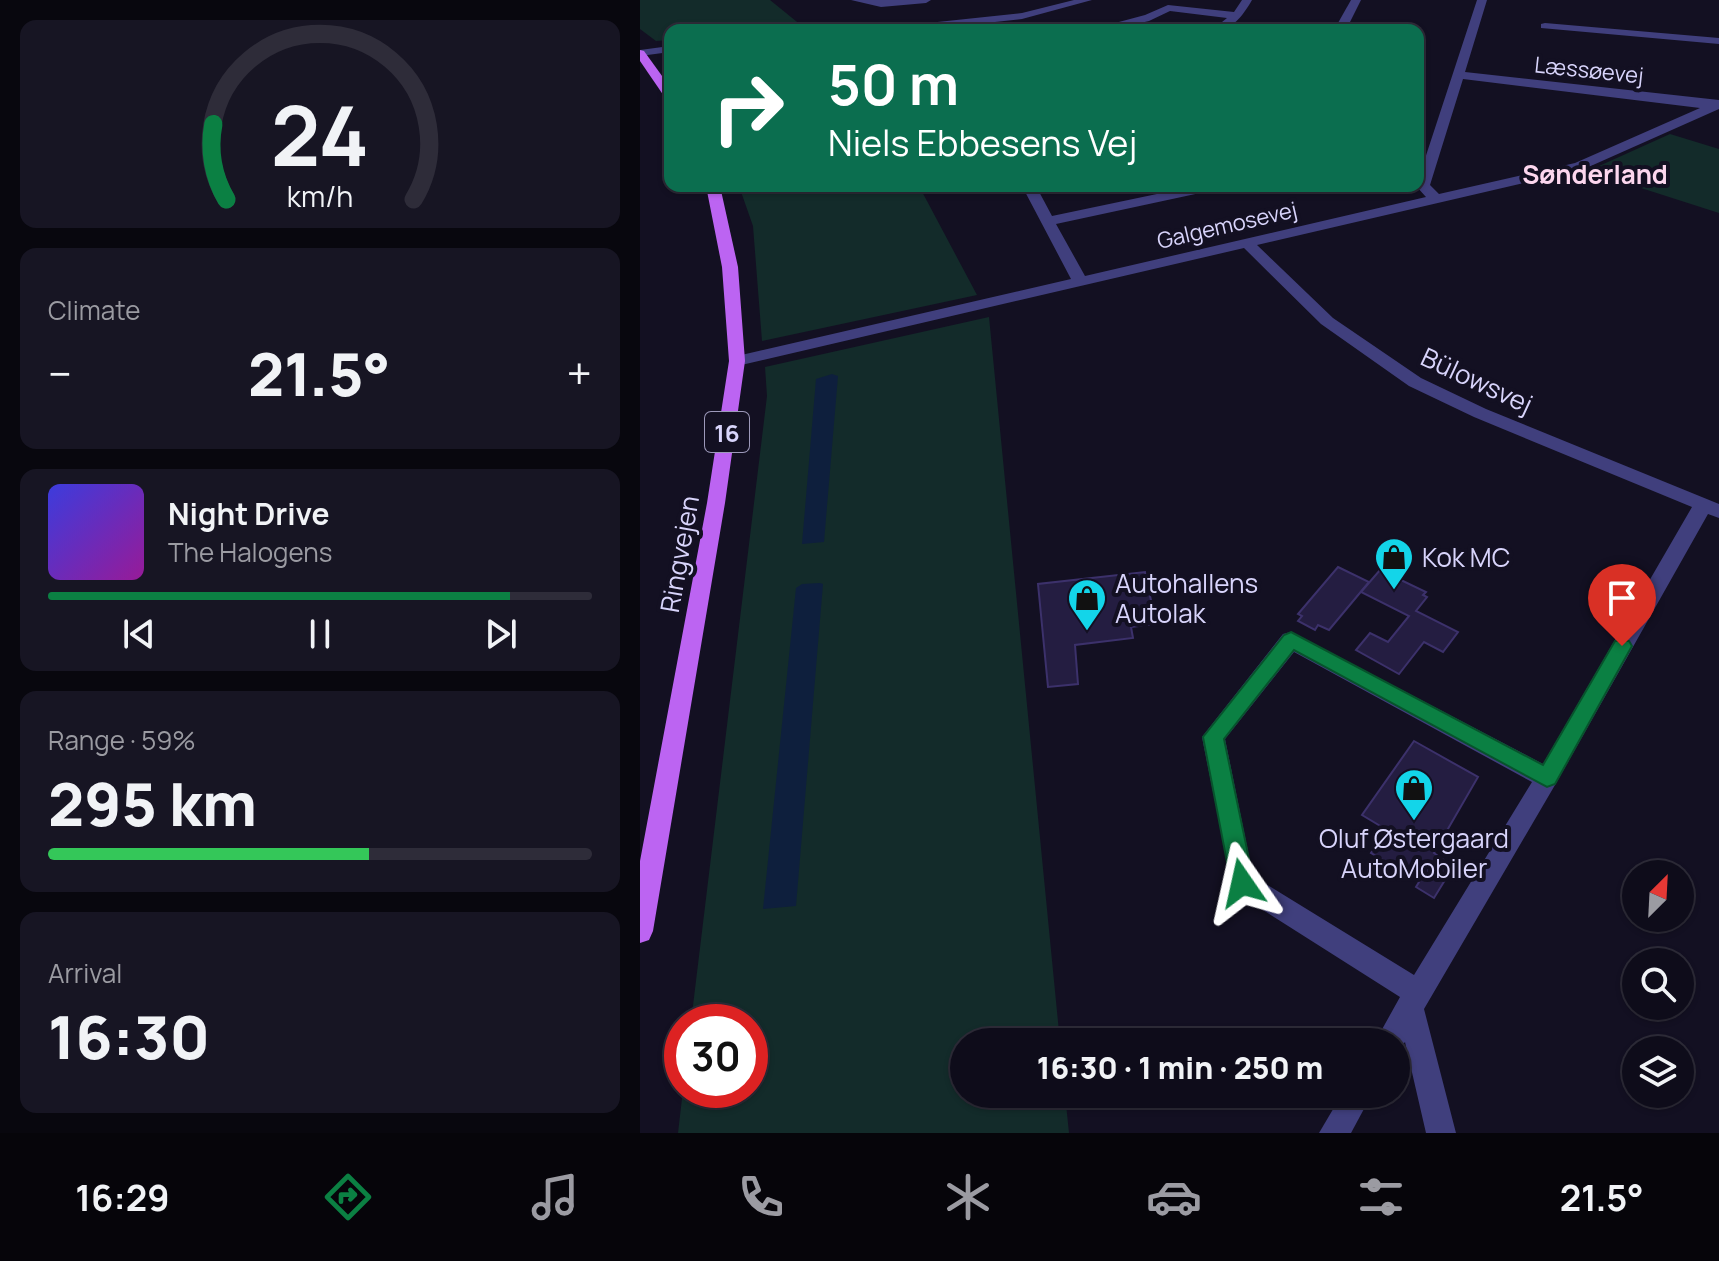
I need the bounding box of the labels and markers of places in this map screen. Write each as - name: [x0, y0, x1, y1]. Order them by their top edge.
- shop icon: Kok MC: [1373, 536, 1415, 591]
- place label: Kok MC: [1422, 539, 1510, 575]
- pin: [1588, 564, 1656, 646]
- place label: Autohallens Autolak: [1115, 565, 1258, 631]
- shop icon: Autohallens Autolak: [1066, 577, 1108, 632]
- shop icon: Oluf Østergaard AutoMobiler: [1393, 767, 1435, 822]
- place label: Oluf Østergaard AutoMobiler: [1319, 820, 1509, 886]

